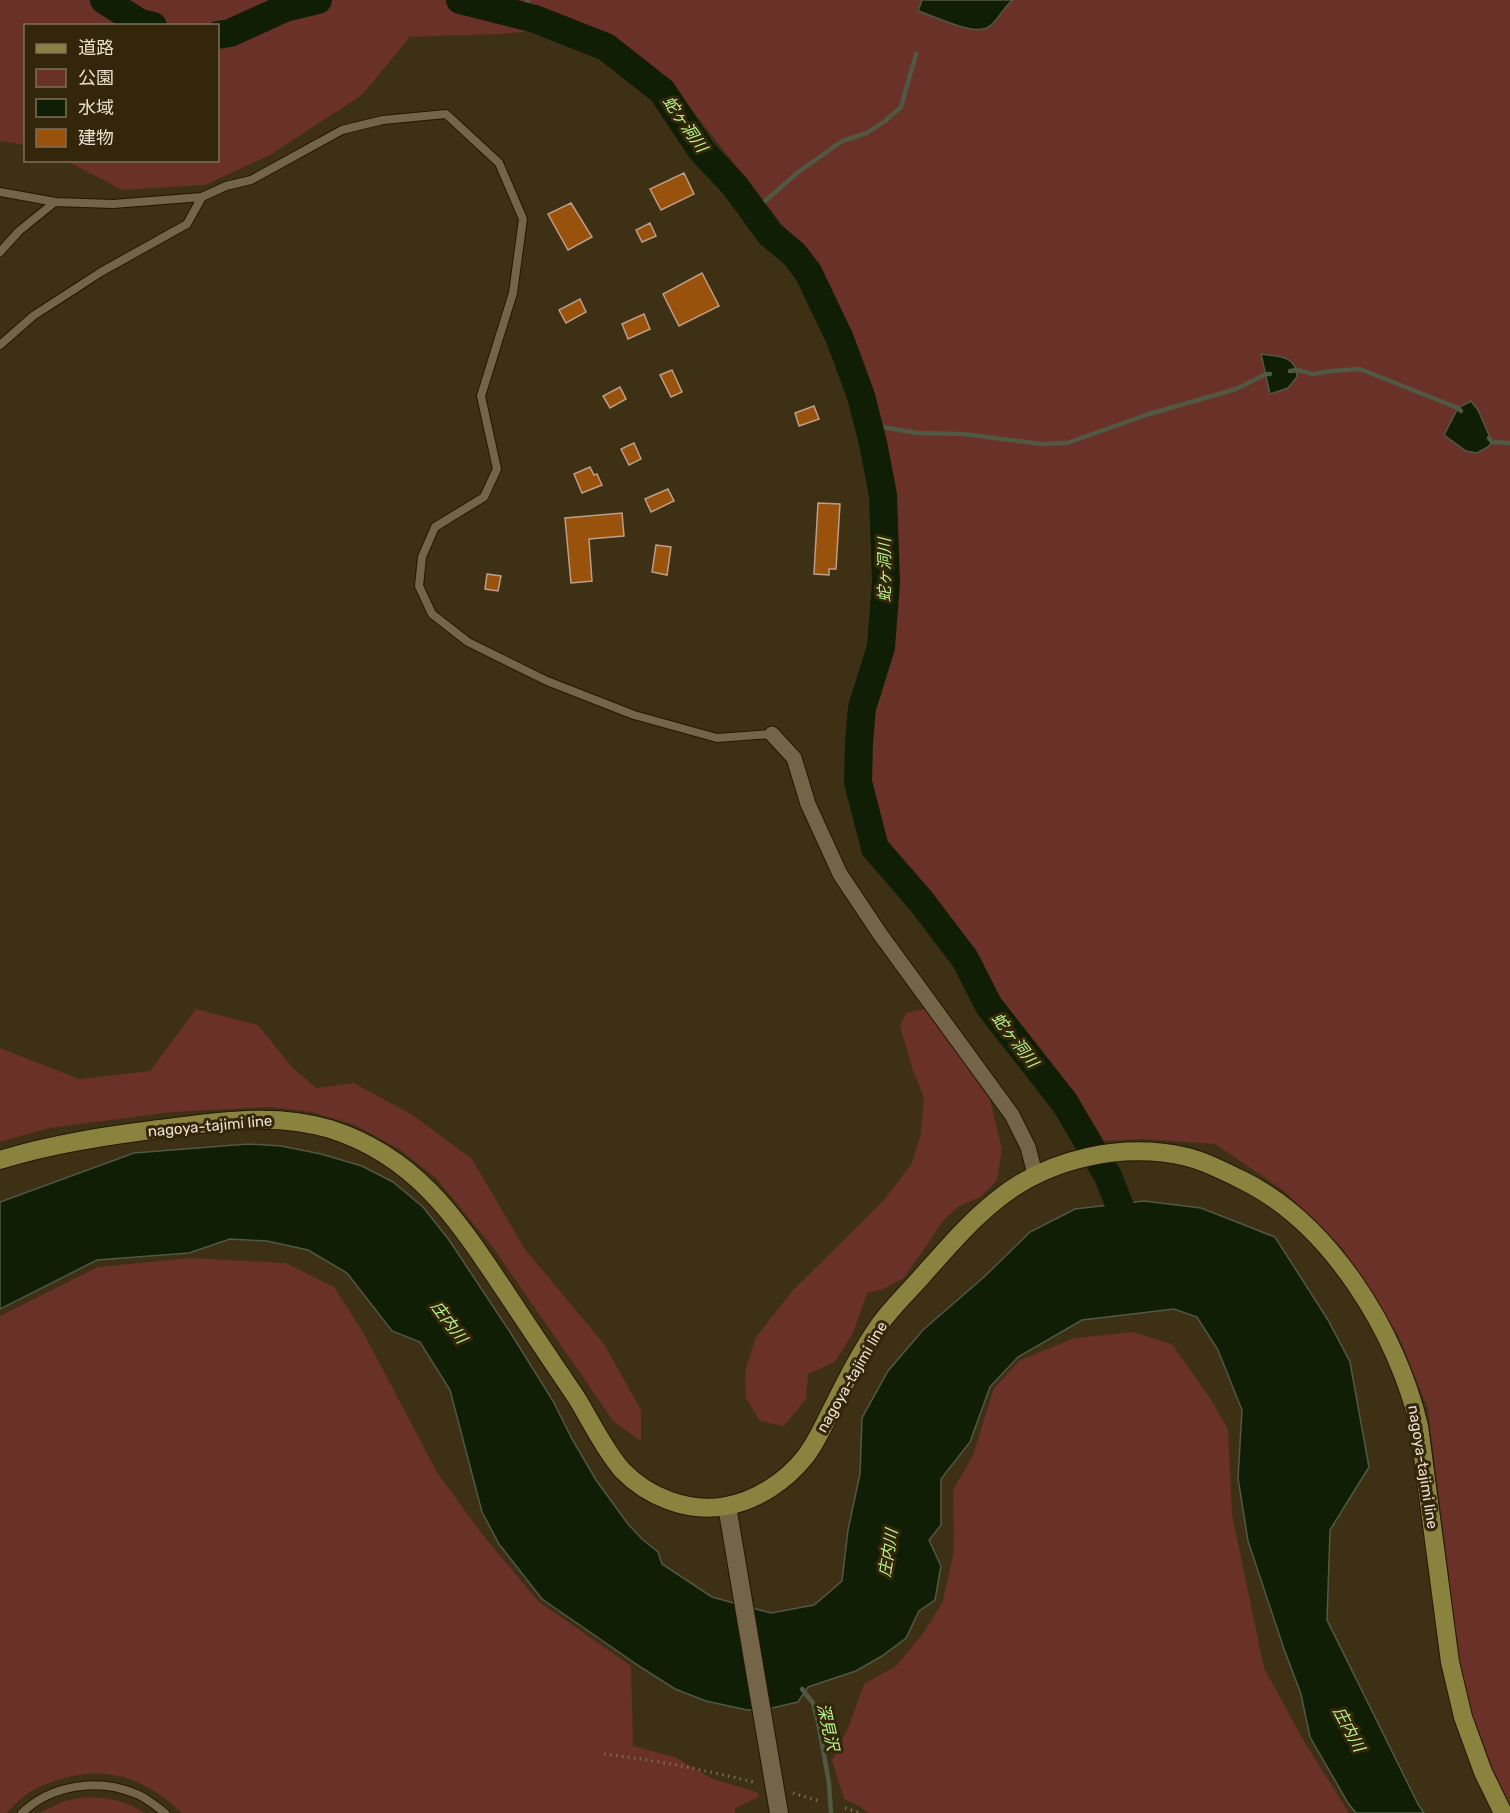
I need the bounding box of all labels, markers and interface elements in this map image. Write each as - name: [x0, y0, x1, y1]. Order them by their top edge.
- legend: [24, 24, 219, 162]
- text: 道路: [78, 37, 114, 59]
- text: 公園: [78, 67, 114, 89]
- water label: 蛇ヶ洞川: [659, 92, 712, 157]
- text: 水域: [78, 97, 114, 119]
- text: 建物: [78, 127, 114, 149]
- water label: 蛇ヶ洞川: [875, 536, 894, 602]
- water label: 蛇ヶ洞川: [988, 1009, 1043, 1073]
- street label: nagoya-tajimi line: [147, 1112, 273, 1140]
- water label: 庄内川: [427, 1297, 472, 1348]
- street label: nagoya-tajimi line: [813, 1318, 891, 1436]
- street label: nagoya-tajimi line: [1404, 1404, 1442, 1530]
- water label: 庄内川: [875, 1526, 901, 1578]
- water label: 深見沢: [813, 1701, 843, 1754]
- water label: 庄内川: [1329, 1703, 1370, 1756]

